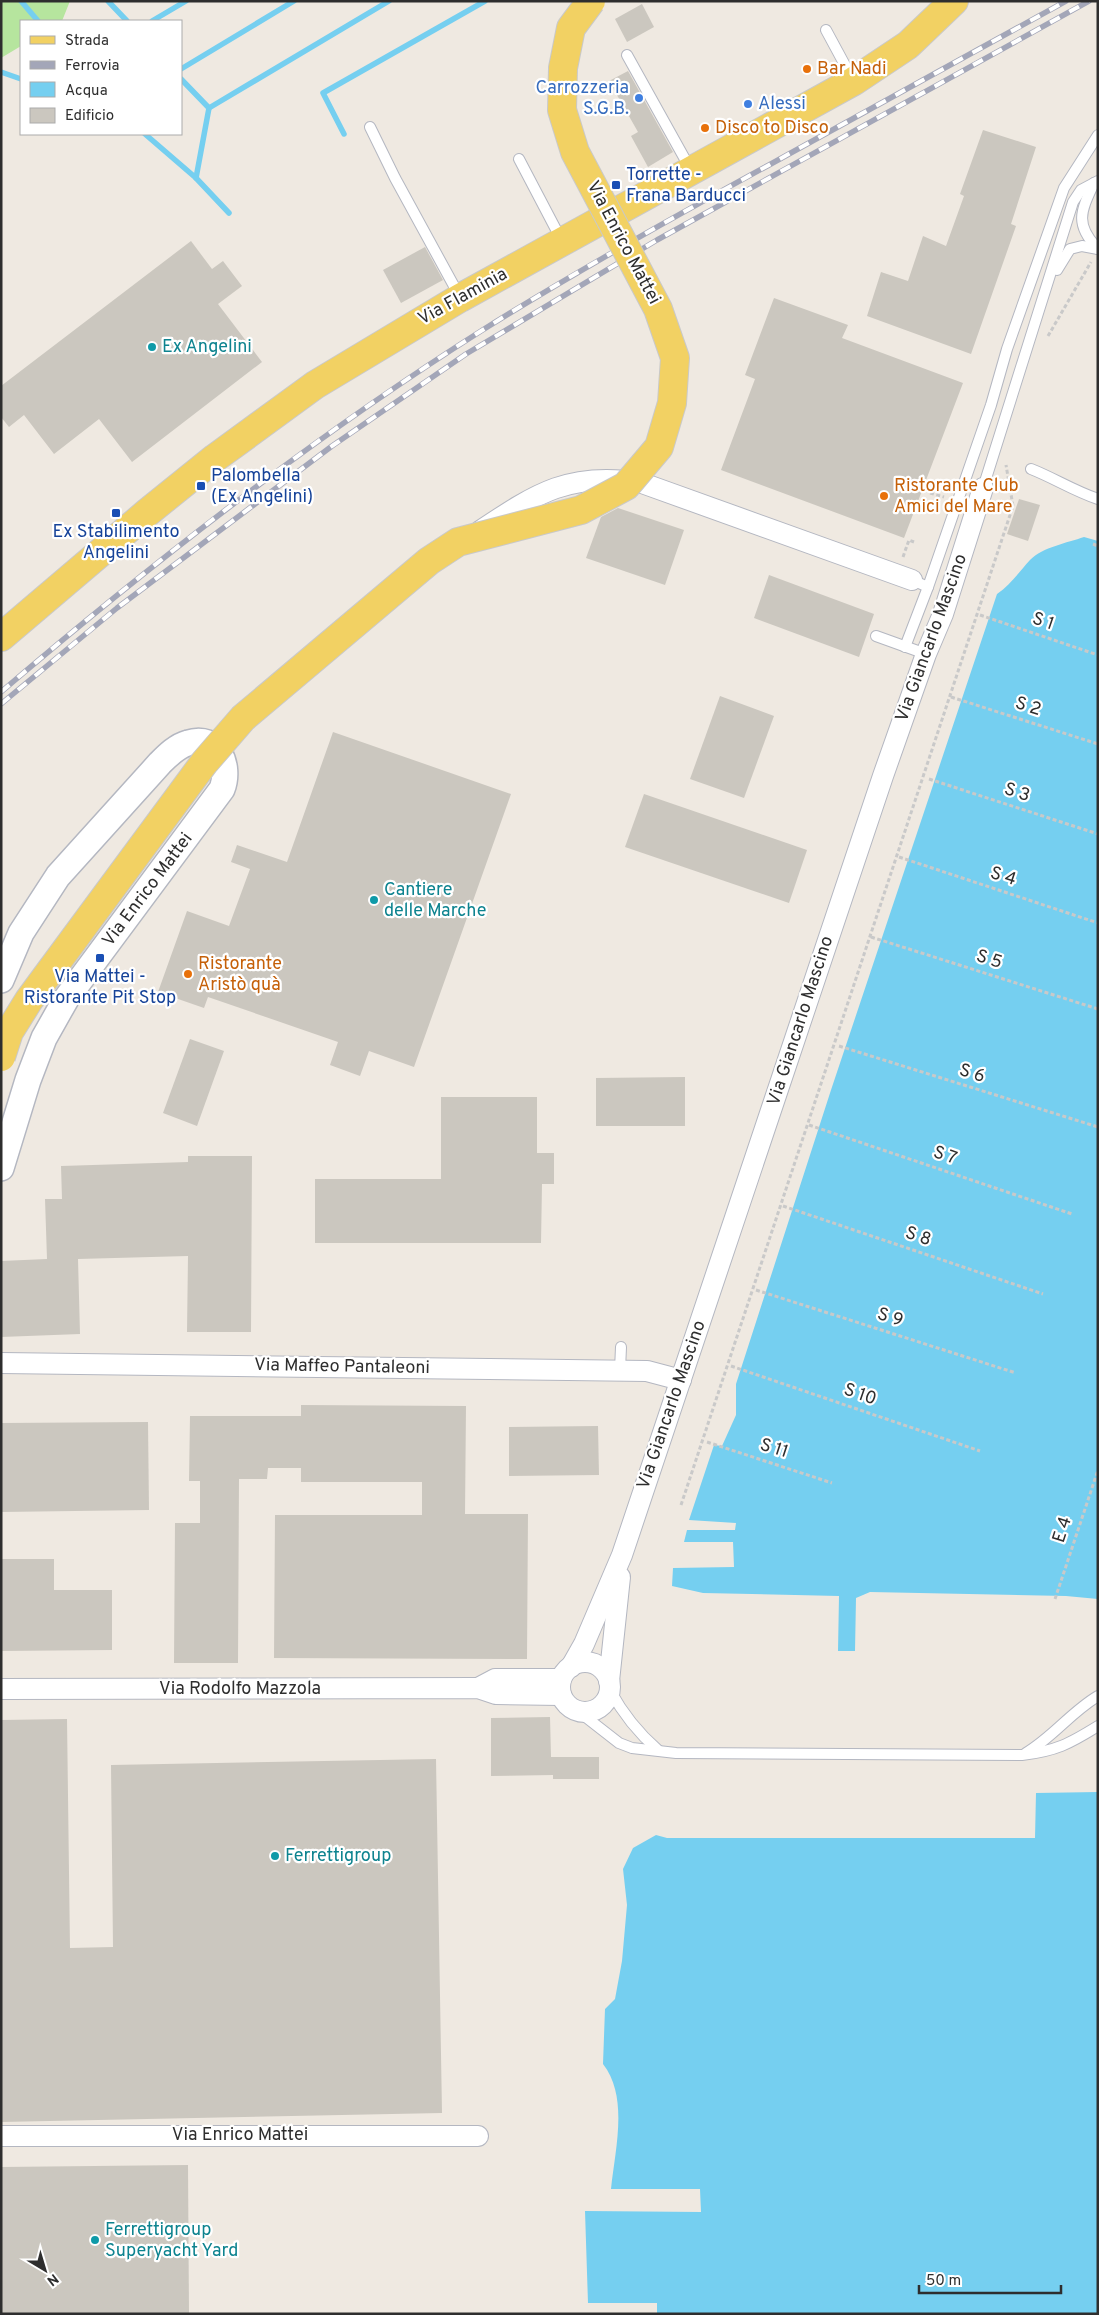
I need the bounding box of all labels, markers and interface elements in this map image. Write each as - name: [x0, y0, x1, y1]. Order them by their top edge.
- legend: [20, 20, 182, 135]
- text: Strada: [65, 32, 109, 51]
- text: Ferrovia: [65, 57, 119, 76]
- place label: Bar Nadi: [817, 58, 887, 81]
- marker: Bar Nadi: [801, 63, 813, 75]
- place label: Carrozzeria S.G.B.: [536, 77, 629, 121]
- text: Acqua: [65, 82, 108, 101]
- marker: Carrozzeria S.G.B.: [633, 92, 645, 104]
- place label: Alessi: [758, 93, 806, 116]
- marker: Alessi: [742, 98, 754, 110]
- text: Edificio: [65, 107, 114, 126]
- place label: Disco to Disco: [715, 117, 829, 140]
- marker: Disco to Disco: [699, 122, 711, 134]
- place label: Torrette - Frana Barducci: [626, 164, 746, 208]
- street label: Via Enrico Mattei: [581, 177, 665, 309]
- marker: Torrette - Frana Barducci: [610, 179, 622, 191]
- street label: Via Flaminia: [414, 263, 512, 331]
- place label: Ex Angelini: [162, 336, 252, 359]
- marker: Ex Angelini: [146, 341, 158, 353]
- place label: Palombella (Ex Angelini): [211, 465, 313, 509]
- place label: Ristorante Club Amici del Mare: [894, 475, 1019, 519]
- marker: Palombella (Ex Angelini): [195, 480, 207, 492]
- marker: Ristorante Club Amici del Mare: [878, 490, 890, 502]
- marker: Ex Stabilimento Angelini: [110, 507, 122, 519]
- place label: Ex Stabilimento Angelini: [53, 521, 179, 565]
- street label: Via Giancarlo Mascino: [891, 551, 973, 725]
- street label: S 1: [1029, 608, 1057, 636]
- street label: S 2: [1012, 692, 1044, 722]
- street label: S 3: [1001, 778, 1033, 808]
- street label: Via Enrico Mattei: [98, 829, 198, 951]
- street label: S 4: [987, 862, 1019, 892]
- place label: Cantiere delle Marche: [384, 879, 486, 923]
- marker: Cantiere delle Marche: [368, 894, 380, 906]
- street label: Via Giancarlo Mascino: [763, 933, 839, 1109]
- street label: S 5: [973, 945, 1005, 975]
- marker: Via Mattei - Ristorante Pit Stop: [94, 952, 106, 964]
- place label: Ristorante Aristò quà: [198, 953, 282, 997]
- place label: Via Mattei - Ristorante Pit Stop: [24, 966, 176, 1010]
- marker: Ristorante Aristò quà: [182, 968, 194, 980]
- street label: S 6: [956, 1059, 988, 1089]
- street label: S 7: [930, 1141, 960, 1171]
- street label: S 8: [902, 1222, 934, 1252]
- street label: S 9: [874, 1303, 906, 1333]
- street label: Via Giancarlo Mascino: [632, 1317, 712, 1493]
- street label: Via Maffeo Pantaleoni: [254, 1354, 430, 1380]
- street label: S 10: [841, 1379, 879, 1411]
- street label: S 11: [757, 1434, 791, 1464]
- street label: E 4: [1048, 1514, 1078, 1546]
- street label: Via Rodolfo Mazzola: [159, 1678, 321, 1701]
- place label: Ferrettigroup: [285, 1845, 391, 1868]
- marker: Ferrettigroup: [269, 1850, 281, 1862]
- street label: Via Enrico Mattei: [172, 2124, 308, 2147]
- place label: Ferrettigroup Superyacht Yard: [105, 2219, 238, 2263]
- marker: Ferrettigroup Superyacht Yard: [89, 2234, 101, 2246]
- north arrow: [20, 2245, 70, 2295]
- scale bar: [919, 2262, 1062, 2294]
- text: N: [43, 2269, 61, 2289]
- text: 50 m: [926, 2272, 961, 2291]

